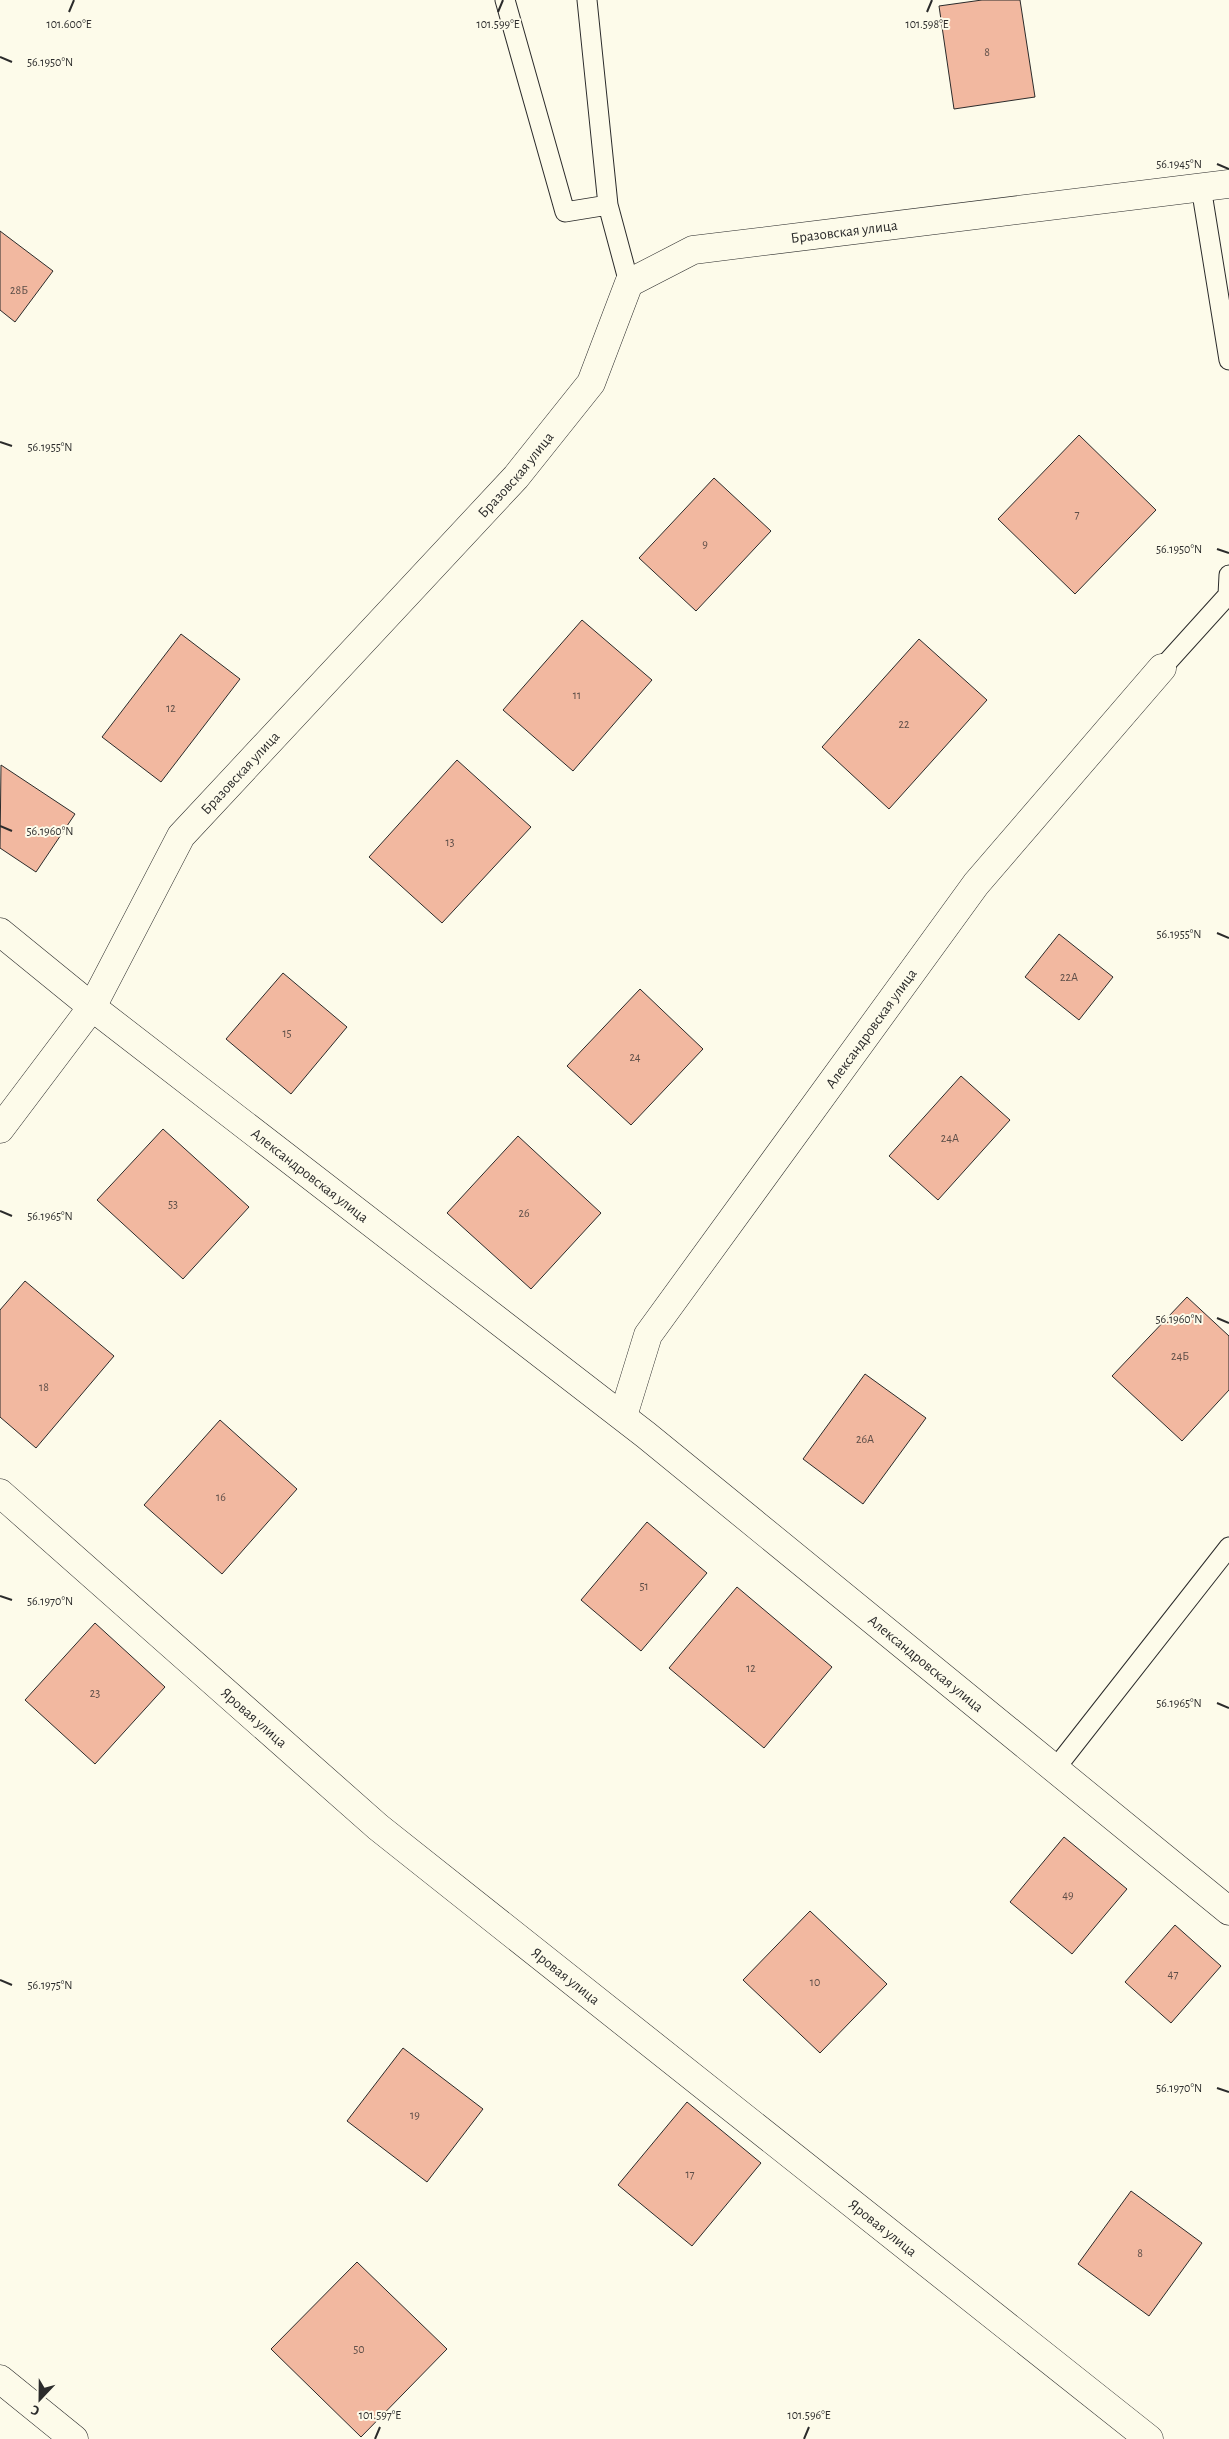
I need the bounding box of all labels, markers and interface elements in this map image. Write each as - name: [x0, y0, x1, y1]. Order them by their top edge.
- text: 101.600°E: [47, 18, 92, 30]
- text: 101.599°E: [477, 18, 520, 30]
- text: 101.598°E: [906, 18, 949, 30]
- house number: 8: [984, 46, 990, 58]
- text: 56.1950°N: [27, 56, 73, 68]
- text: 56.1945°N: [1156, 158, 1202, 170]
- street label: Бразовская улица: [790, 218, 899, 246]
- house number: 28Б: [10, 284, 28, 296]
- street label: Бразовская улица: [475, 429, 557, 521]
- text: 56.1955°N: [28, 441, 72, 453]
- house number: 7: [1074, 508, 1080, 520]
- house number: 9: [702, 538, 708, 550]
- text: 56.1950°N: [1156, 543, 1202, 555]
- house number: 11: [573, 689, 581, 701]
- house number: 12: [166, 702, 176, 714]
- house number: 22: [899, 718, 910, 730]
- street label: Бразовская улица: [198, 729, 283, 818]
- text: 56.1960°N: [27, 825, 73, 837]
- house number: 13: [445, 836, 455, 848]
- text: 56.1955°N: [1157, 928, 1201, 940]
- street label: Александровская улица: [823, 966, 920, 1091]
- house number: 22А: [1060, 971, 1078, 983]
- house number: 15: [282, 1027, 292, 1039]
- house number: 24: [629, 1051, 641, 1063]
- street label: Александровская улица: [248, 1126, 371, 1226]
- house number: 24А: [941, 1132, 959, 1144]
- house number: 53: [168, 1198, 178, 1210]
- house number: 26: [518, 1207, 530, 1219]
- text: 56.1965°N: [27, 1210, 73, 1222]
- text: 56.1960°N: [1156, 1313, 1202, 1325]
- house number: 24Б: [1171, 1350, 1189, 1362]
- house number: 18: [39, 1381, 49, 1393]
- house number: 26А: [856, 1433, 874, 1445]
- house number: 16: [216, 1491, 226, 1503]
- house number: 51: [639, 1580, 649, 1592]
- text: 56.1970°N: [27, 1595, 73, 1607]
- street label: Александровская улица: [865, 1613, 986, 1715]
- house number: 12: [746, 1662, 756, 1674]
- street label: Яровая улица: [218, 1685, 290, 1751]
- house number: 23: [90, 1687, 100, 1699]
- text: 56.1965°N: [1156, 1697, 1202, 1709]
- house number: 49: [1062, 1889, 1074, 1901]
- street label: Яровая улица: [528, 1945, 602, 2008]
- house number: 47: [1168, 1968, 1178, 1980]
- house number: 10: [810, 1976, 820, 1988]
- text: 56.1975°N: [28, 1979, 72, 1991]
- text: 56.1970°N: [1156, 2082, 1202, 2094]
- house number: 19: [410, 2109, 420, 2121]
- house number: 17: [685, 2168, 695, 2180]
- street label: Яровая улица: [846, 2197, 920, 2260]
- house number: 8: [1137, 2247, 1143, 2259]
- house number: 50: [353, 2343, 365, 2355]
- north arrow: [15, 2374, 65, 2424]
- text: С: [29, 2402, 42, 2418]
- text: 101.597°E: [359, 2409, 401, 2421]
- text: 101.596°E: [788, 2409, 831, 2421]

